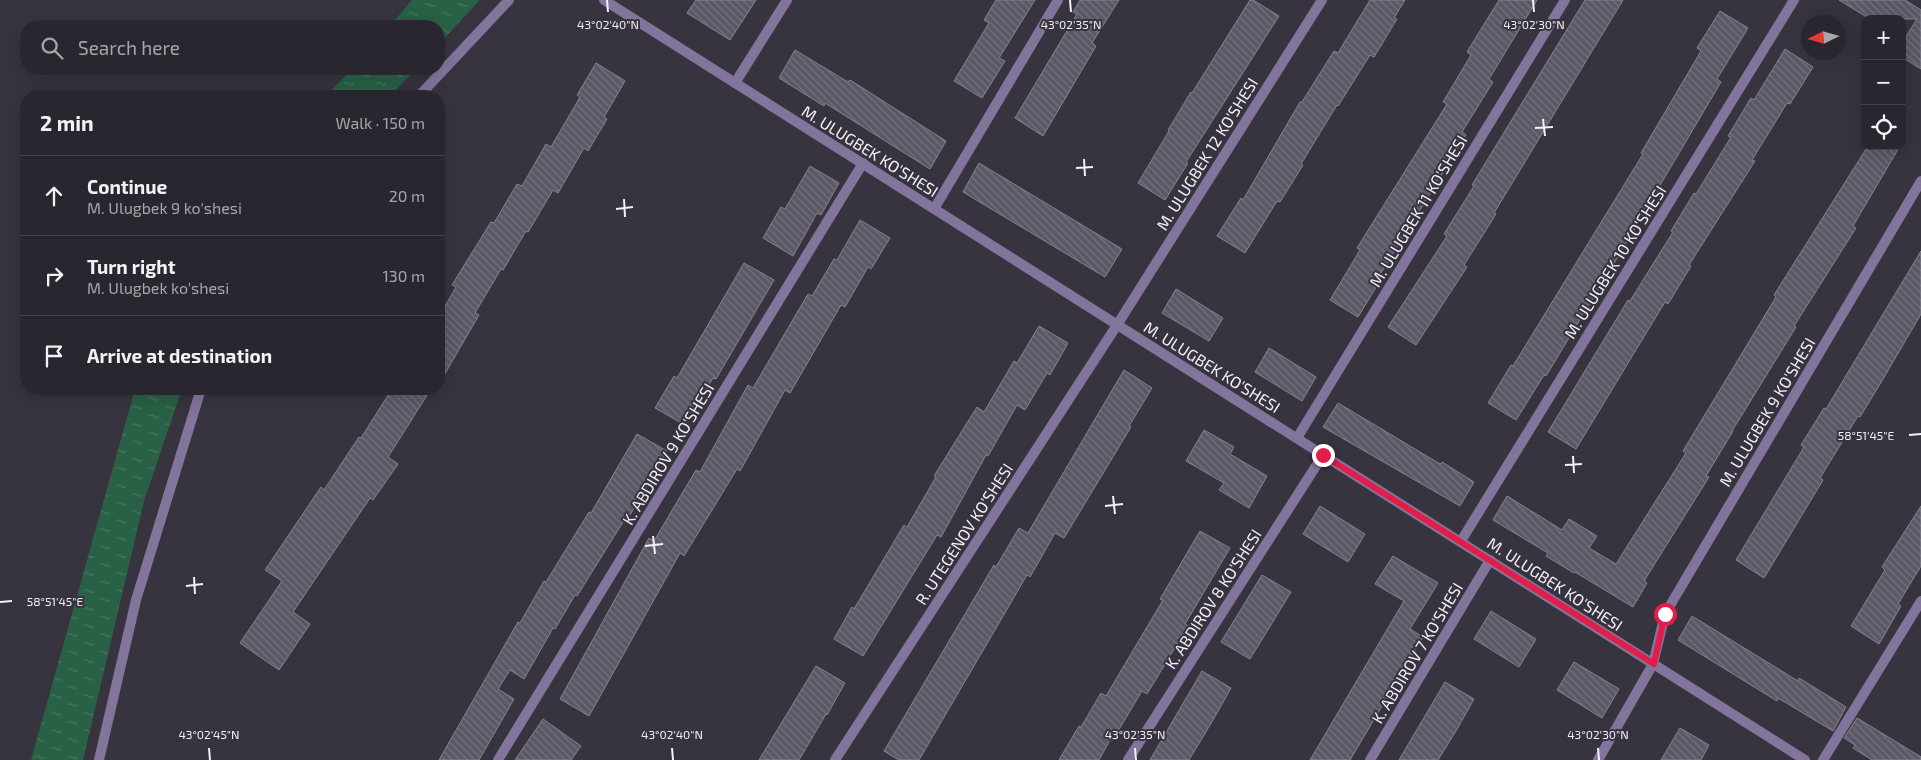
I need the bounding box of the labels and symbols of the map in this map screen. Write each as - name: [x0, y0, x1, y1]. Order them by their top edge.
- north arrow: [1801, 15, 1846, 60]
- text: 43°02'40"N: [577, 17, 639, 31]
- text: 43°02'35"N: [1041, 17, 1101, 31]
- text: 43°02'30"N: [1503, 17, 1565, 31]
- street label: M. ULUGBEK 12 KO'SHESI: [1152, 74, 1261, 233]
- street label: M. ULUGBEK KO'SHESI: [799, 101, 942, 200]
- street label: M. ULUGBEK 11 KO'SHESI: [1365, 131, 1470, 290]
- street label: M. ULUGBEK 10 KO'SHESI: [1560, 182, 1669, 342]
- street label: M. ULUGBEK KO'SHESI: [1141, 317, 1284, 416]
- street label: M. ULUGBEK 9 KO'SHESI: [1715, 334, 1818, 489]
- street label: K. ABDIROV 9 KO'SHESI: [618, 379, 717, 528]
- text: 58°51'45"E: [1838, 428, 1894, 442]
- route end: [1312, 444, 1335, 467]
- street label: R. UTEGENOV KO'SHESI: [911, 460, 1016, 608]
- street label: K. ABDIROV 8 KO'SHESI: [1160, 525, 1265, 672]
- street label: M. ULUGBEK KO'SHESI: [1484, 533, 1626, 634]
- street label: K. ABDIROV 7 KO'SHESI: [1367, 579, 1466, 727]
- text: 58°51'45"E: [27, 594, 83, 608]
- route start: [1654, 603, 1677, 626]
- text: 43°02'45"N: [178, 727, 240, 741]
- text: 43°02'40"N: [641, 727, 703, 741]
- text: 43°02'35"N: [1105, 727, 1165, 741]
- text: 43°02'30"N: [1567, 727, 1629, 741]

